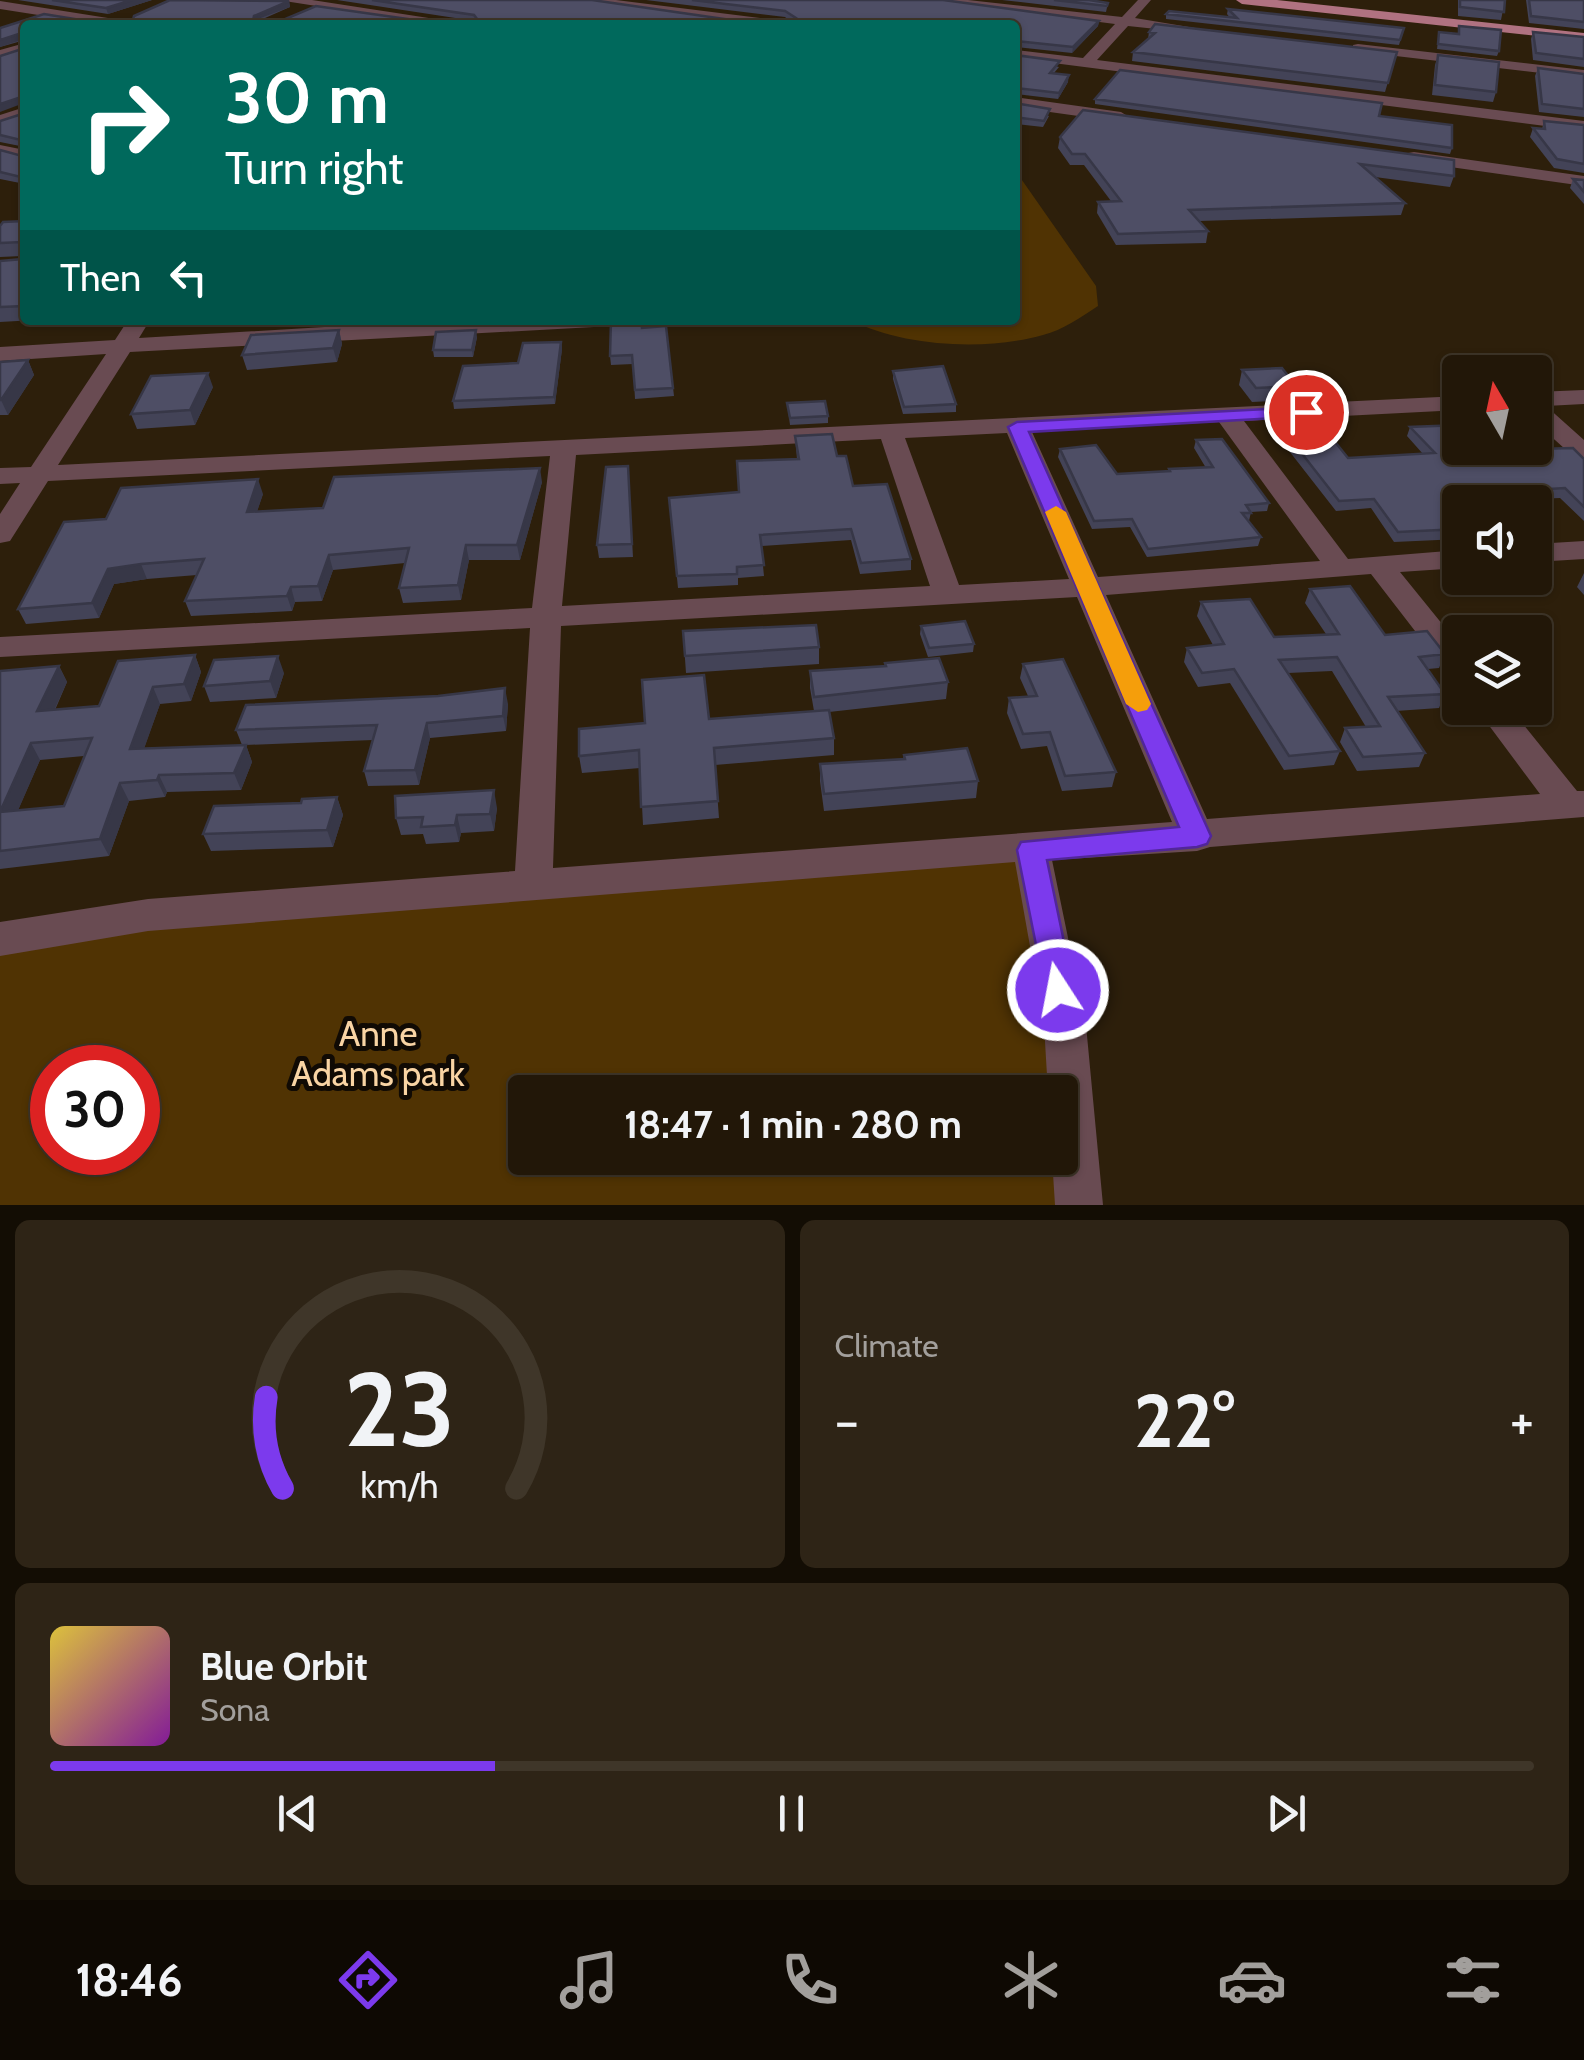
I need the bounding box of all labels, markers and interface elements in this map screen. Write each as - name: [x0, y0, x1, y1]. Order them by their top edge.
- text: 30 m: [225, 55, 389, 141]
- icon: right: [60, 60, 190, 190]
- text: Turn right: [225, 141, 404, 195]
- icon: left: [161, 250, 216, 305]
- text: Then: [60, 254, 141, 301]
- north arrow: [1442, 355, 1552, 465]
- map controls: [1442, 355, 1552, 725]
- pin: [1264, 370, 1349, 455]
- icon: arrive: [1279, 385, 1334, 440]
- button: sound: [1442, 485, 1552, 595]
- button: layers: [1442, 615, 1552, 725]
- position arrow: [1006, 938, 1110, 1042]
- park label: Anne Adams park: [291, 1012, 465, 1095]
- speed limit sign: 30: [30, 1045, 160, 1175]
- text: 18:47 · 1 min · 280 m: [624, 1101, 962, 1148]
- text: Climate: [835, 1326, 939, 1365]
- text: 23: [344, 1346, 455, 1472]
- text: 22°: [1134, 1375, 1235, 1466]
- text: −: [835, 1387, 859, 1454]
- text: +: [1510, 1387, 1534, 1454]
- text: km/h: [361, 1464, 439, 1507]
- text: Blue Orbit: [200, 1643, 368, 1690]
- text: Sona: [200, 1690, 270, 1729]
- icon: previous: [270, 1786, 325, 1841]
- icon: pause: [764, 1786, 819, 1841]
- icon: next: [1259, 1786, 1314, 1841]
- icon: directions: [333, 1945, 403, 2015]
- icon: music: [554, 1945, 624, 2015]
- icon: phone: [775, 1945, 845, 2015]
- icon: climate: [996, 1945, 1066, 2015]
- icon: car: [1217, 1945, 1287, 2015]
- icon: filters: [1438, 1945, 1508, 2015]
- text: 18:46: [75, 1953, 183, 2007]

